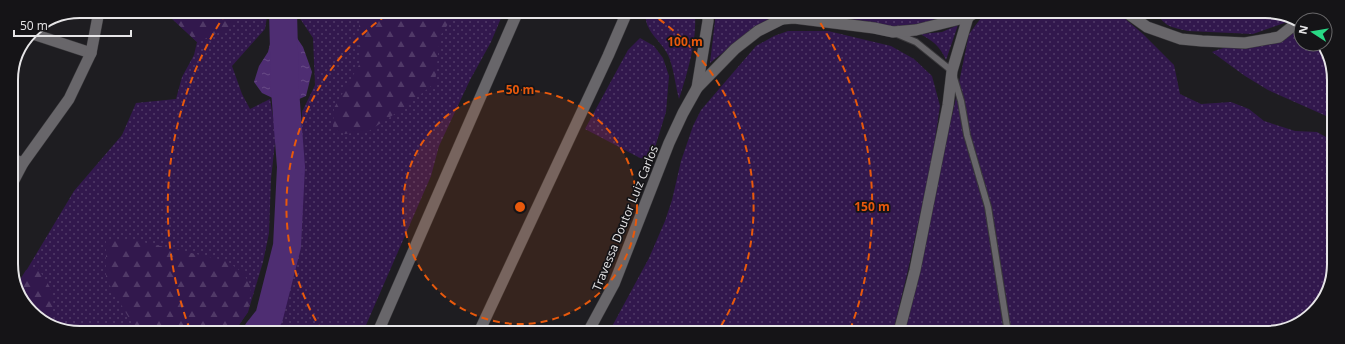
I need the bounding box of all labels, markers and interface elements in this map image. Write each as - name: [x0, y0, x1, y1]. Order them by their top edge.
- scale bar: [14, 12, 131, 38]
- north arrow: [1293, 12, 1333, 52]
- text: 50 m: [20, 17, 48, 34]
- text: N: [1294, 24, 1311, 36]
- text: 100 m: [667, 33, 703, 50]
- text: 50 m: [506, 81, 534, 98]
- street label: Travessa Doutor Luiz Carlos: [588, 143, 662, 293]
- text: 150 m: [854, 198, 890, 215]
- centre of rings: [513, 200, 527, 214]

